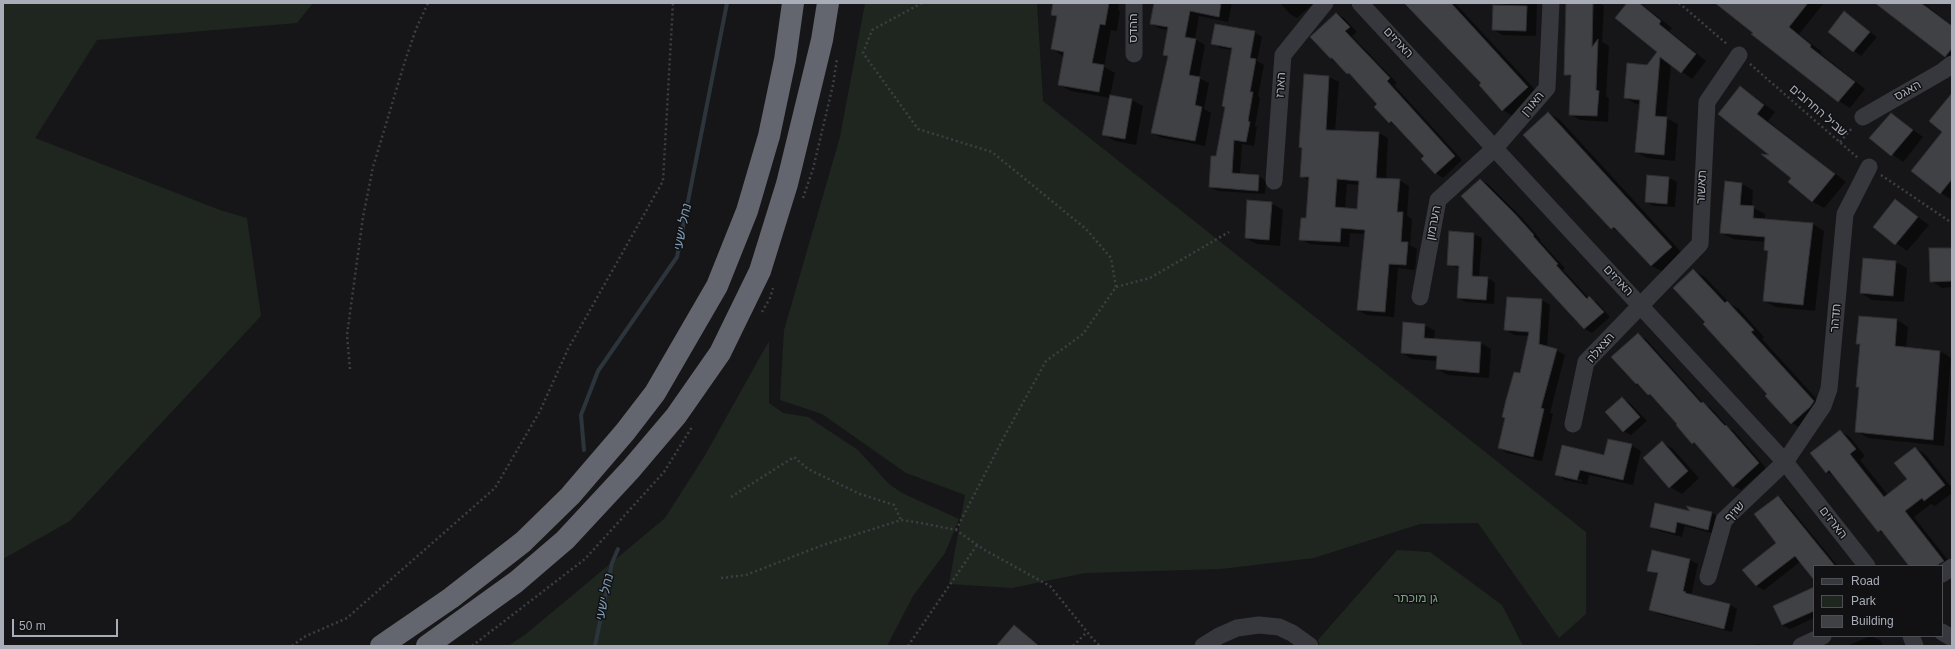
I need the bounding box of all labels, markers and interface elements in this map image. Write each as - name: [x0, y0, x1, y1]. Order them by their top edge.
- street label: ההדס: [1127, 13, 1141, 43]
- street label: הארזים: [1380, 25, 1416, 61]
- street label: הארז: [1273, 72, 1289, 98]
- street label: האגס: [1892, 78, 1924, 104]
- street label: שביל החרובים: [1786, 82, 1850, 140]
- street label: האורן: [1518, 89, 1548, 119]
- street label: תאשור: [1694, 170, 1710, 204]
- water label: נחל ישעי: [671, 202, 695, 252]
- street label: הערמון: [1424, 204, 1444, 242]
- street label: הארזים: [1600, 263, 1636, 299]
- street label: תדהר: [1828, 303, 1844, 333]
- street label: הצאלה: [1584, 330, 1618, 366]
- street label: שזיף: [1722, 499, 1748, 525]
- street label: הארזים: [1816, 504, 1850, 542]
- legend: [1813, 565, 1943, 637]
- water label: נחל ישעי: [593, 572, 617, 622]
- text: Road: [1851, 574, 1880, 588]
- park label: גן מוכתר: [1394, 592, 1438, 606]
- text: Park: [1851, 594, 1876, 608]
- scale bar: [14, 611, 120, 637]
- text: Building: [1851, 614, 1894, 628]
- text: 50 m: [19, 619, 46, 633]

